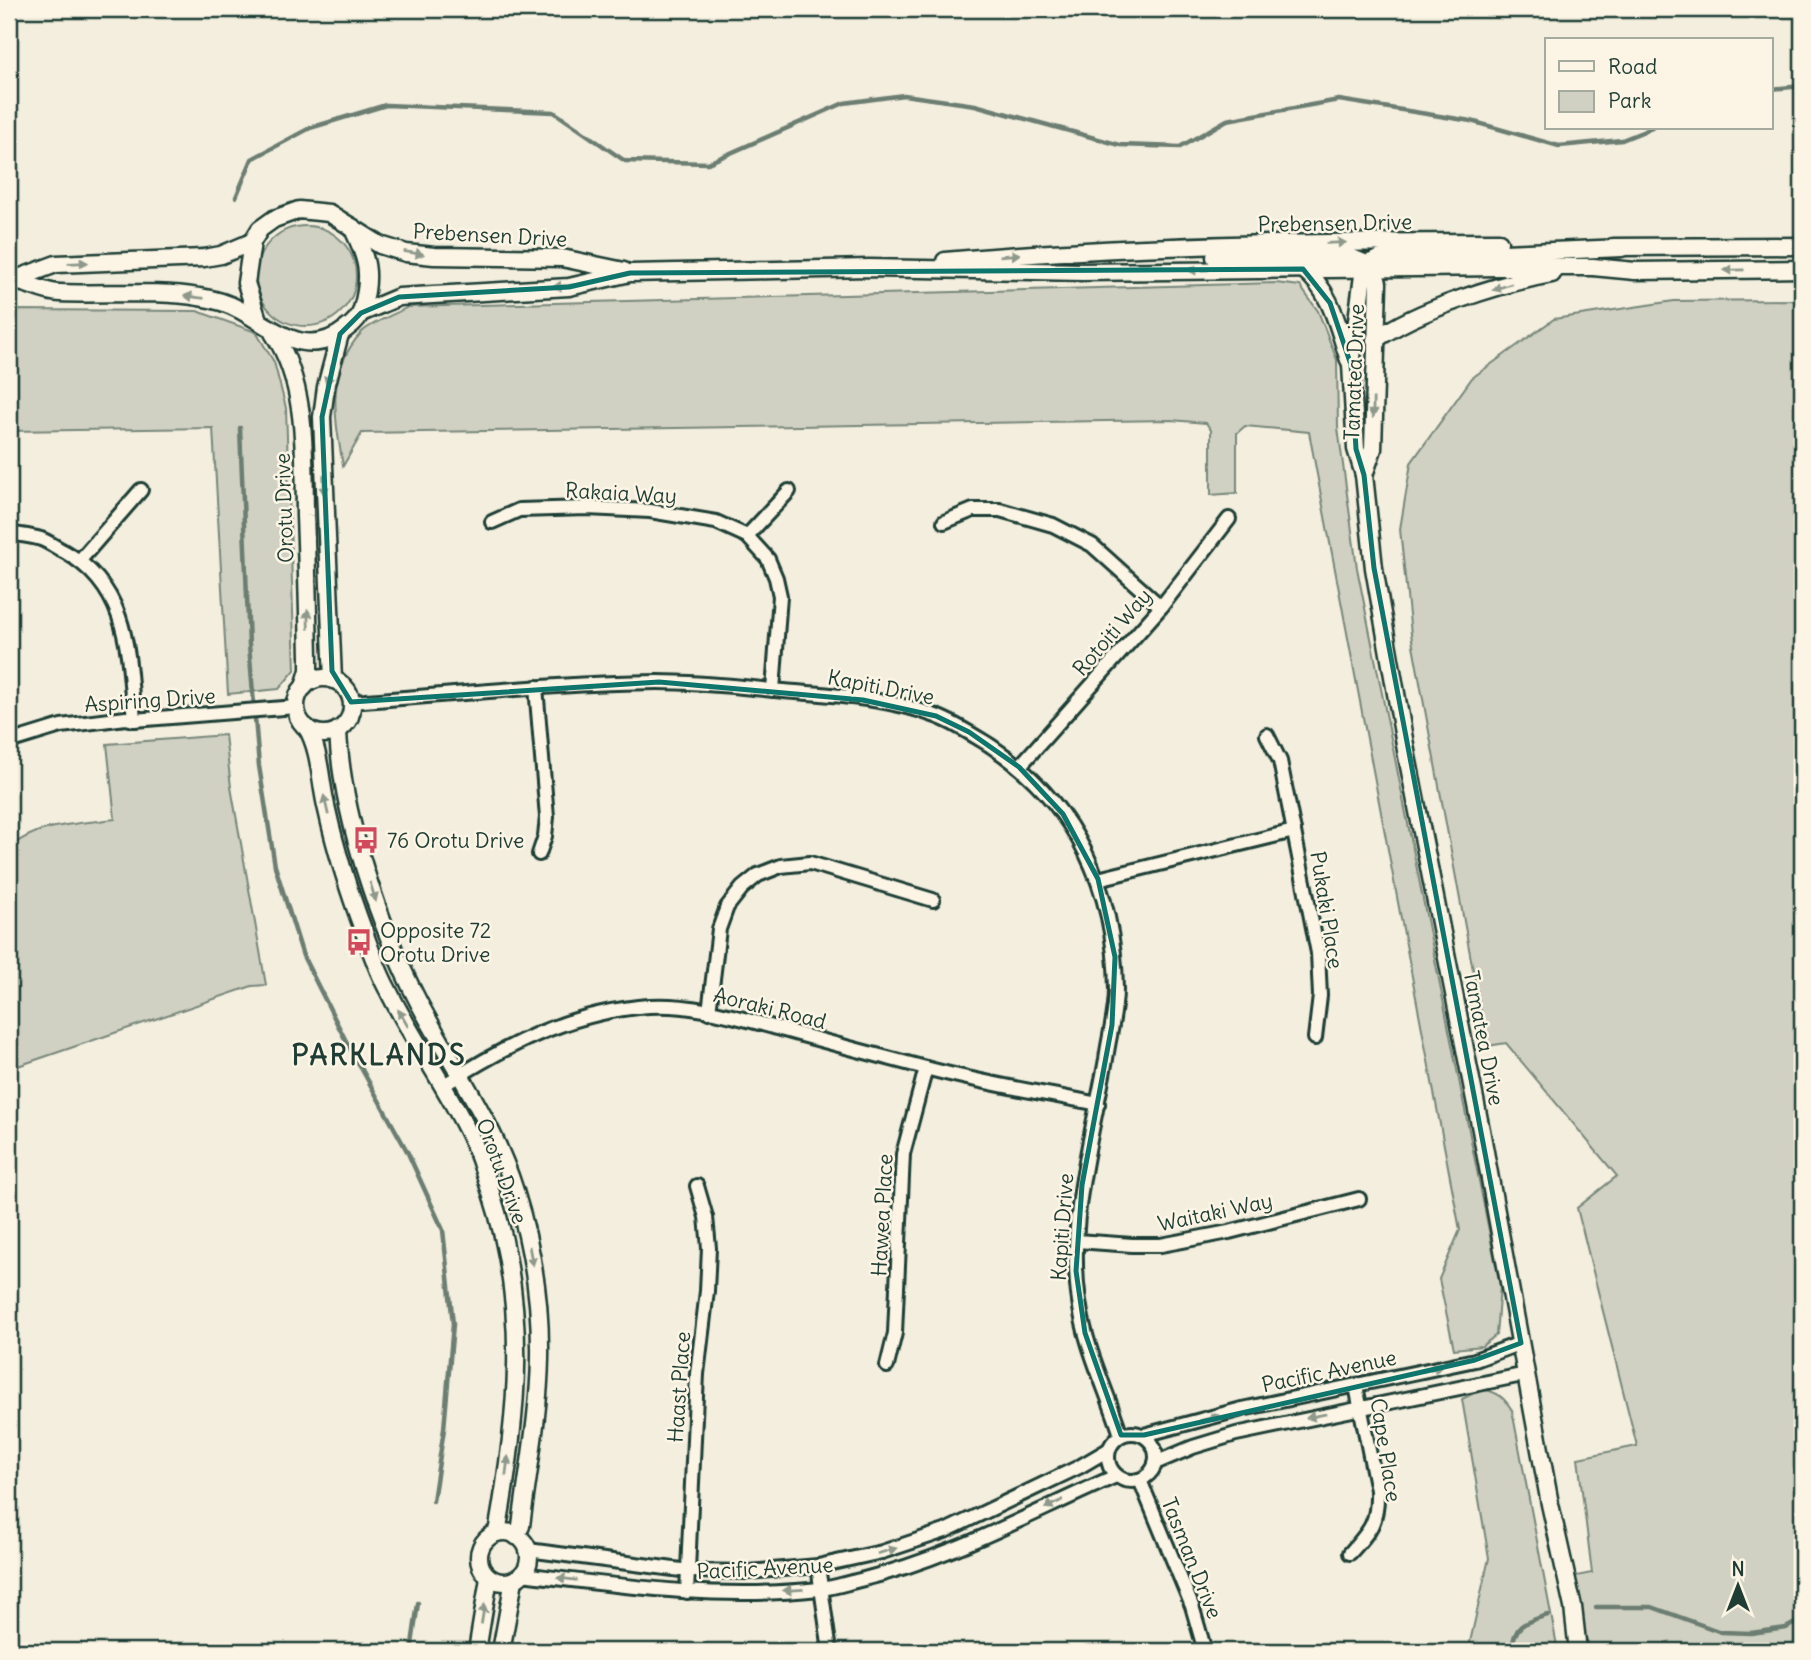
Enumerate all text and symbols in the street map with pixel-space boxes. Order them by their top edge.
legend [1545,38,1772,130]
text: Road [1608,53,1657,80]
text: Park [1608,87,1651,114]
street label: Prebensen Drive [1257,208,1413,238]
street label: Prebensen Drive [412,217,568,253]
one-way arrow [1325,237,1347,249]
one-way arrow [403,248,425,259]
one-way arrow [1000,249,1022,260]
one-way arrow [67,258,89,269]
one-way arrow [1723,264,1745,275]
one-way arrow [1187,265,1209,276]
one-way arrow [552,281,574,292]
one-way arrow [1492,282,1513,293]
one-way arrow [183,292,205,303]
street label: Tamatea Drive [1338,303,1370,441]
one-way arrow [324,365,334,386]
one-way arrow [1367,397,1379,419]
street label: Orotu Drive [269,452,299,564]
one-way arrow [319,475,330,497]
street label: Rakaia Way [565,477,677,509]
street label: Rotoiti Way [1067,583,1157,681]
one-way arrow [303,608,314,630]
street label: Kapiti Drive [825,663,937,711]
street label: Aspiring Drive [83,682,217,718]
one-way arrow [320,794,331,816]
bus stop icon: 76 Orotu Drive [351,825,381,855]
place label: 76 Orotu Drive [387,827,524,854]
street label: Pukaki Place [1304,849,1350,971]
one-way arrow [369,882,379,903]
place label: Opposite 72 Orotu Drive [380,917,491,968]
bus stop icon: Opposite 72 Orotu Drive [344,927,374,957]
street label: Tamatea Drive [1458,968,1510,1108]
street label: Aoraki Road [711,981,829,1035]
one-way arrow [397,1008,409,1028]
district label: PARKLANDS [291,1037,467,1073]
street label: Orotu Drive [470,1115,534,1227]
street label: Hawea Place [865,1153,899,1277]
street label: Kapiti Drive [1045,1172,1079,1282]
street label: Waitaki Way [1155,1187,1275,1237]
one-way arrow [526,1245,537,1267]
street label: Haast Place [662,1330,696,1444]
street label: Pacific Avenue [1259,1344,1399,1398]
one-way arrow [1421,1364,1443,1375]
street label: Cape Place [1364,1396,1408,1504]
one-way arrow [1305,1411,1327,1422]
one-way arrow [1199,1412,1221,1423]
one-way arrow [501,1454,512,1476]
street label: Tasman Drive [1155,1493,1229,1623]
one-way arrow [1044,1499,1064,1510]
one-way arrow [876,1545,897,1555]
street label: Pacific Avenue [696,1551,834,1585]
north arrow [1702,1552,1772,1622]
text: N [1731,1557,1745,1581]
one-way arrow [555,1574,577,1585]
one-way arrow [782,1585,804,1596]
one-way arrow [478,1603,489,1625]

